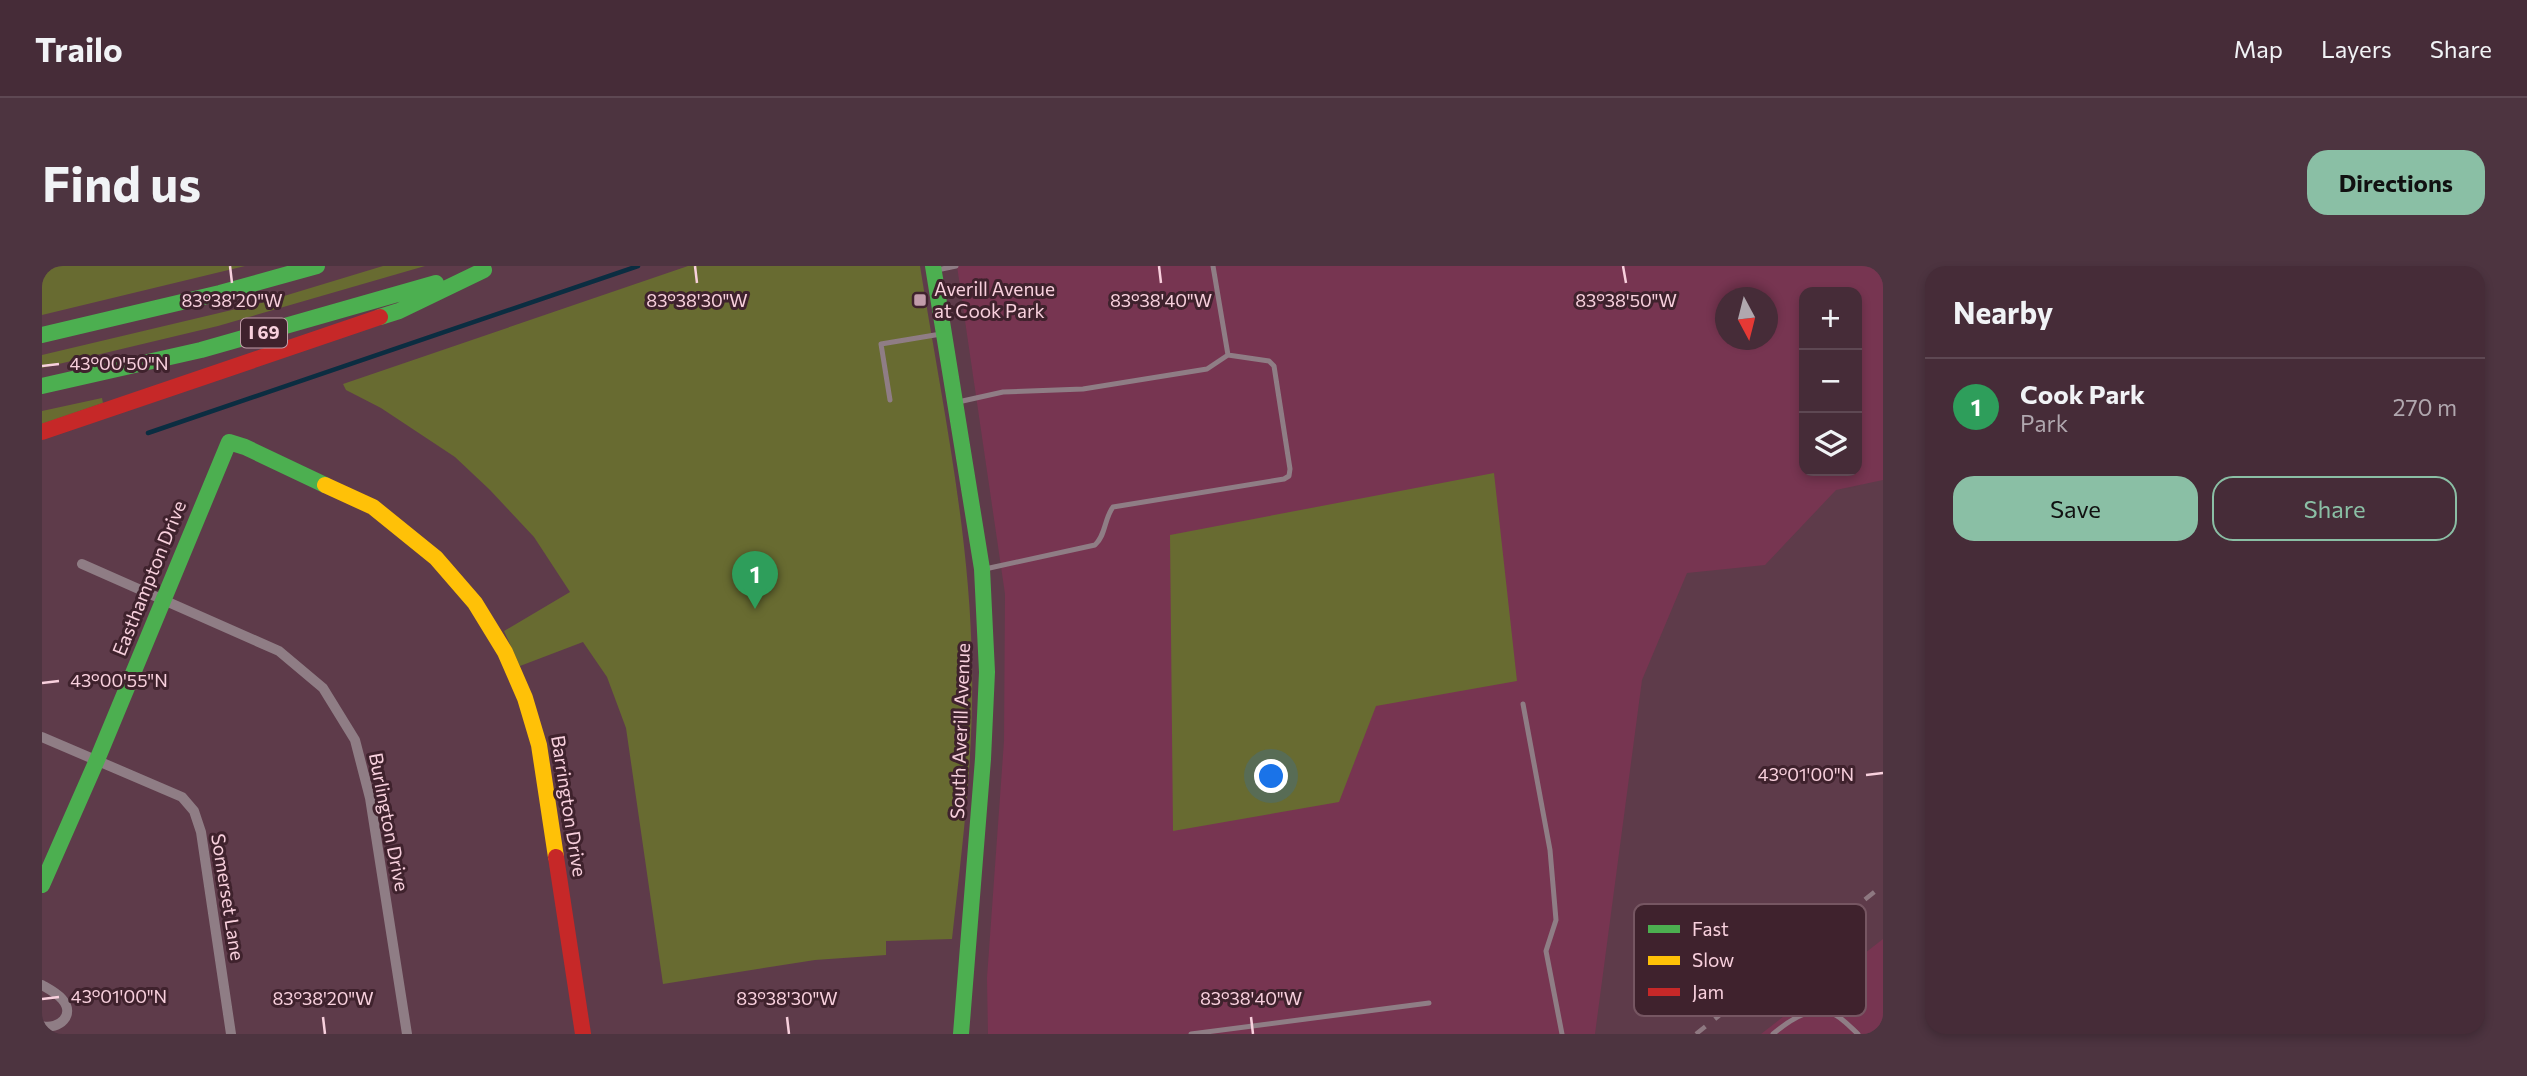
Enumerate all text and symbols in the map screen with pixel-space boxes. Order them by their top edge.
text: Trailo [35,28,123,69]
text: Map [2234,34,2283,63]
text: Layers [2321,34,2392,63]
text: Share [2430,34,2492,63]
button: Directions [2307,150,2485,215]
text: Find us [42,152,201,212]
place label: Averill Avenue at Cook Park [934,277,1055,322]
north arrow [1715,287,1778,350]
map controls [1799,287,1862,476]
button: + [1799,287,1862,350]
text: 83°38'20"W [181,289,283,311]
text: 83°38'30"W [646,289,748,311]
text: 83°38'40"W [1110,289,1212,311]
text: 83°38'50"W [1575,289,1677,311]
marker: Averill Avenue at Cook Park [912,292,928,308]
text: Nearby [1953,293,2053,330]
road number: I 69 [241,318,287,348]
button: − [1799,350,1862,413]
text: 43°00'50"N [70,352,168,374]
text: Cook Park [2020,378,2145,409]
text: 1 [1971,393,1981,421]
text: 270 m [2393,393,2457,421]
text: Park [2020,409,2068,437]
button: layers [1799,413,1862,476]
button: Save [1953,476,2198,541]
button: Share [2212,476,2457,541]
street label: Easthampton Drive [107,497,190,659]
pin: 1 [732,551,778,609]
street label: South Averill Avenue [945,642,974,820]
text: 43°00'55"N [70,669,168,691]
street label: Barrington Drive [547,734,592,878]
street label: Burlington Drive [365,751,414,893]
your location [1254,759,1288,793]
text: 43°01'00"N [1758,763,1854,785]
street label: Somerset Lane [207,832,250,962]
legend [1634,904,1866,1016]
text: Fast [1692,917,1729,940]
text: Slow [1692,948,1734,971]
text: Jam [1692,980,1724,1003]
text: 43°01'00"N [71,985,167,1007]
text: 83°38'20"W [272,987,374,1009]
text: 83°38'30"W [736,987,838,1009]
text: 83°38'40"W [1200,987,1302,1009]

